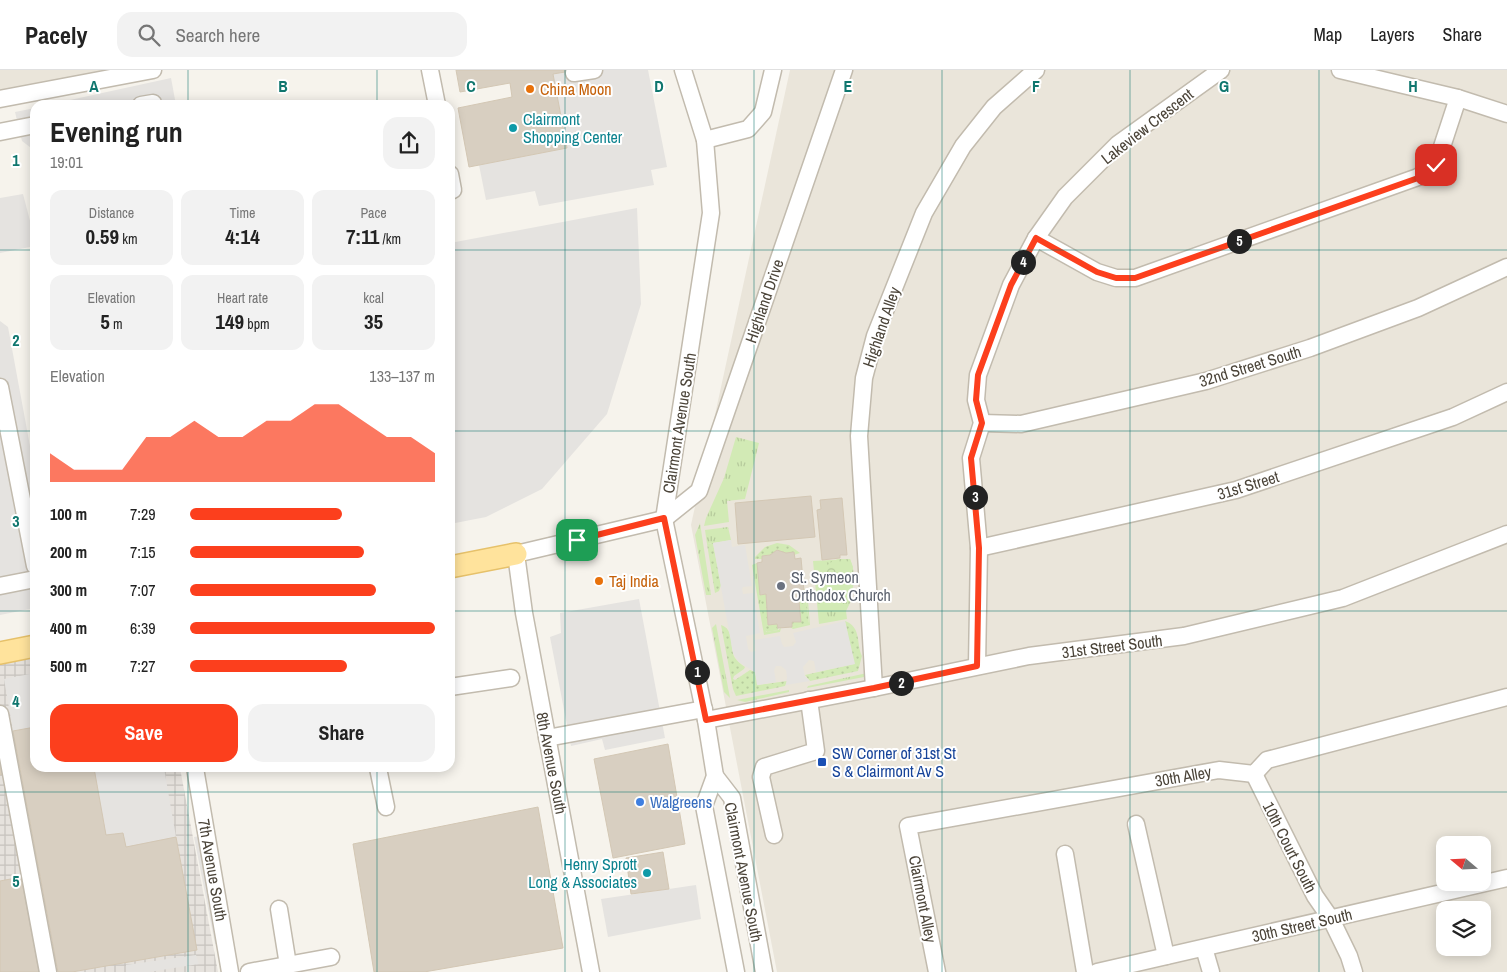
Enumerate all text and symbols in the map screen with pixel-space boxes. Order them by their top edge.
search box [117,12,467,57]
text: Pacely [25,19,87,51]
icon: search [135,21,163,49]
text: Search here [175,22,260,48]
text: Map [1314,22,1342,47]
text: Layers [1370,22,1415,47]
text: Share [1443,22,1482,47]
text: A [89,75,99,97]
text: B [278,75,288,97]
text: C [466,75,476,97]
text: D [654,75,664,97]
text: E [844,75,853,97]
text: F [1032,75,1040,97]
text: G [1219,75,1229,97]
text: H [1408,75,1418,97]
place label: China Moon [540,78,611,100]
marker: China Moon [524,83,536,95]
street label: Lakeview Crescent [1096,83,1198,169]
place label: Clairmont Shopping Center [523,108,623,148]
text: Evening run [50,113,183,151]
button: share [383,117,435,169]
marker: Clairmont Shopping Center [507,122,519,134]
pin [1415,144,1457,186]
text: 1 [12,149,20,171]
text: 19:01 [50,151,83,173]
icon: check [1422,151,1450,179]
text: Distance [89,204,134,222]
text: Time [230,204,255,222]
text: Pace [360,204,387,222]
text: 0.59 [85,222,119,251]
text: 4:14 [225,222,260,251]
text: 7:11 [346,222,379,251]
pin: 5 [1226,228,1252,254]
text: km [119,230,138,248]
text: /km [379,230,401,248]
text: 5 [1236,232,1243,250]
pin: 4 [1010,250,1036,274]
text: 4 [1020,253,1027,271]
street label: Highland Drive [739,256,789,346]
street label: Highland Alley [857,283,905,370]
text: Elevation [88,289,135,307]
text: Heart rate [217,289,268,307]
text: kcal [363,289,384,307]
text: 5 [100,307,110,336]
text: 149 [215,307,244,336]
text: 35 [364,307,383,336]
text: m [110,315,123,333]
text: bpm [244,315,270,333]
text: 2 [12,329,20,351]
street label: 32nd Street South [1196,340,1304,392]
street label: Clairmont Avenue South [657,351,701,495]
text: Elevation [50,365,105,387]
text: 133–137 m [369,365,435,387]
street label: 31st Street [1214,465,1282,505]
pin: 3 [962,484,988,510]
text: 3 [972,488,979,506]
text: 100 m [50,503,87,525]
text: 7:29 [130,503,156,525]
text: 3 [12,510,20,532]
pin [556,519,598,561]
icon: arrive [563,526,591,554]
text: 200 m [50,541,87,563]
text: 7:15 [130,541,156,563]
place label: St. Symeon Orthodox Church [791,566,891,606]
place label: Taj India [609,570,660,592]
marker: Taj India [593,575,605,587]
text: 300 m [50,579,87,601]
text: 7:07 [130,579,156,601]
marker: St. Symeon Orthodox Church [775,580,787,592]
text: 400 m [50,617,87,639]
text: 6:39 [130,617,156,639]
street label: 31st Street South [1060,629,1164,663]
text: 500 m [50,655,87,677]
text: 7:27 [130,655,156,677]
pin: 1 [684,660,710,684]
text: 1 [694,663,701,681]
pin: 2 [888,670,914,696]
text: 2 [898,674,905,692]
text: 4 [12,690,20,712]
button: Save [50,704,238,762]
button: Share [248,704,435,762]
street label: 8th Avenue South [531,710,573,816]
place label: SW Corner of 31st St S & Clairmont Av S [832,742,956,782]
marker: SW Corner of 31st St S & Clairmont Av S [816,756,828,768]
street label: 30th Alley [1153,760,1213,792]
place label: Walgreens [650,791,712,813]
marker: Walgreens [634,796,646,808]
street label: 10th Court South [1258,798,1322,896]
street label: Clairmont Avenue South [720,800,768,944]
street label: 7th Avenue South [193,817,233,923]
north arrow [1436,836,1491,891]
map controls [1436,836,1491,956]
place label: Henry Sprott Long & Associates [528,853,637,893]
street label: Clairmont Alley [904,854,942,945]
marker: Henry Sprott Long & Associates [641,867,653,879]
text: 5 [12,870,20,892]
button: layers [1436,901,1491,956]
street label: 30th Street South [1250,903,1354,947]

